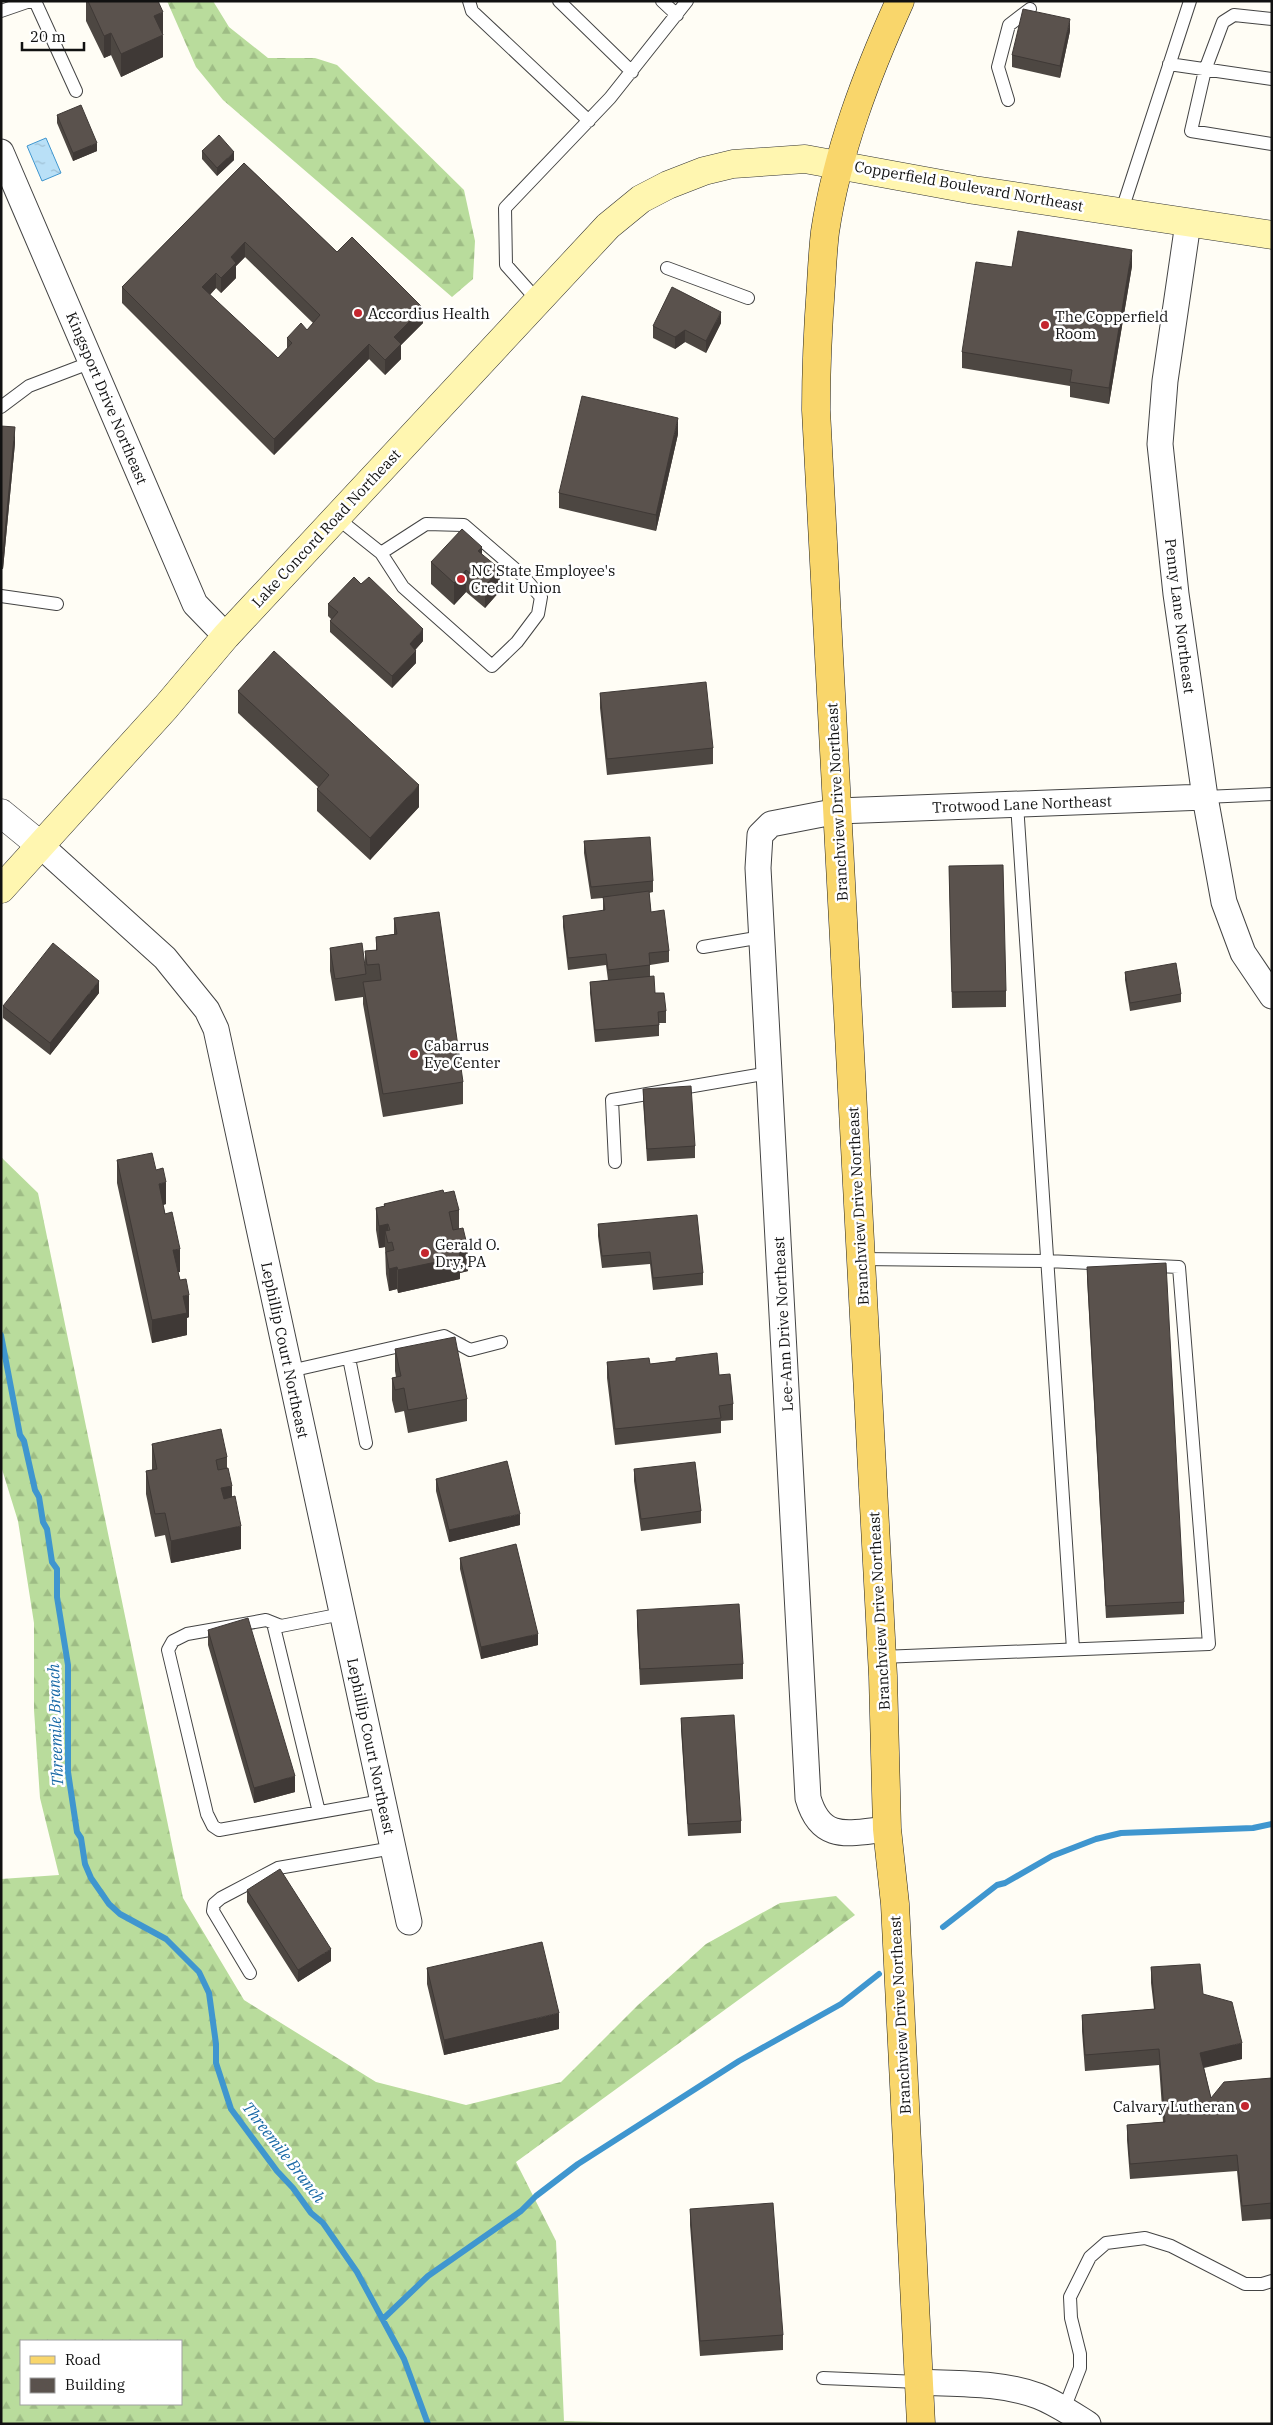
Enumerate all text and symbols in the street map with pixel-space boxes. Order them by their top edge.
scale bar [22,20,85,52]
text: 20 m [30,27,66,46]
street label: Copperfield Boulevard Northeast [853,156,1085,216]
place label: Accordius Health [368,304,490,323]
marker: Accordius Health [352,307,364,319]
place label: The Copperfield Room [1055,307,1168,343]
street label: Kingsport Drive Northeast [62,309,152,487]
marker: The Copperfield Room [1039,319,1051,331]
street label: Lake Concord Road Northeast [248,445,404,611]
street label: Penny Lane Northeast [1161,537,1199,695]
place label: NC State Employee's Credit Union [471,561,615,597]
marker: NC State Employee's Credit Union [455,573,467,585]
street label: Branchview Drive Northeast [822,702,852,902]
street label: Trotwood Lane Northeast [932,791,1112,817]
place label: Cabarrus Eye Center [424,1036,501,1072]
marker: Cabarrus Eye Center [408,1048,420,1060]
street label: Branchview Drive Northeast [843,1106,873,1306]
place label: Gerald O. Dry, PA [435,1235,500,1271]
street label: Lee-Ann Drive Northeast [769,1236,797,1412]
marker: Gerald O. Dry, PA [419,1247,431,1259]
street label: Lephillip Court Northeast [257,1260,313,1440]
street label: Branchview Drive Northeast [864,1511,894,1711]
street label: Lephillip Court Northeast [343,1656,399,1836]
water label: Threemile Branch [43,1663,67,1787]
street label: Branchview Drive Northeast [885,1915,915,2115]
water label: Threemile Branch [238,2097,330,2207]
place label: Calvary Lutheran [1113,2097,1235,2116]
marker: Calvary Lutheran [1239,2100,1251,2112]
legend [20,2340,182,2405]
text: Road [65,2350,101,2369]
text: Building [65,2375,125,2394]

